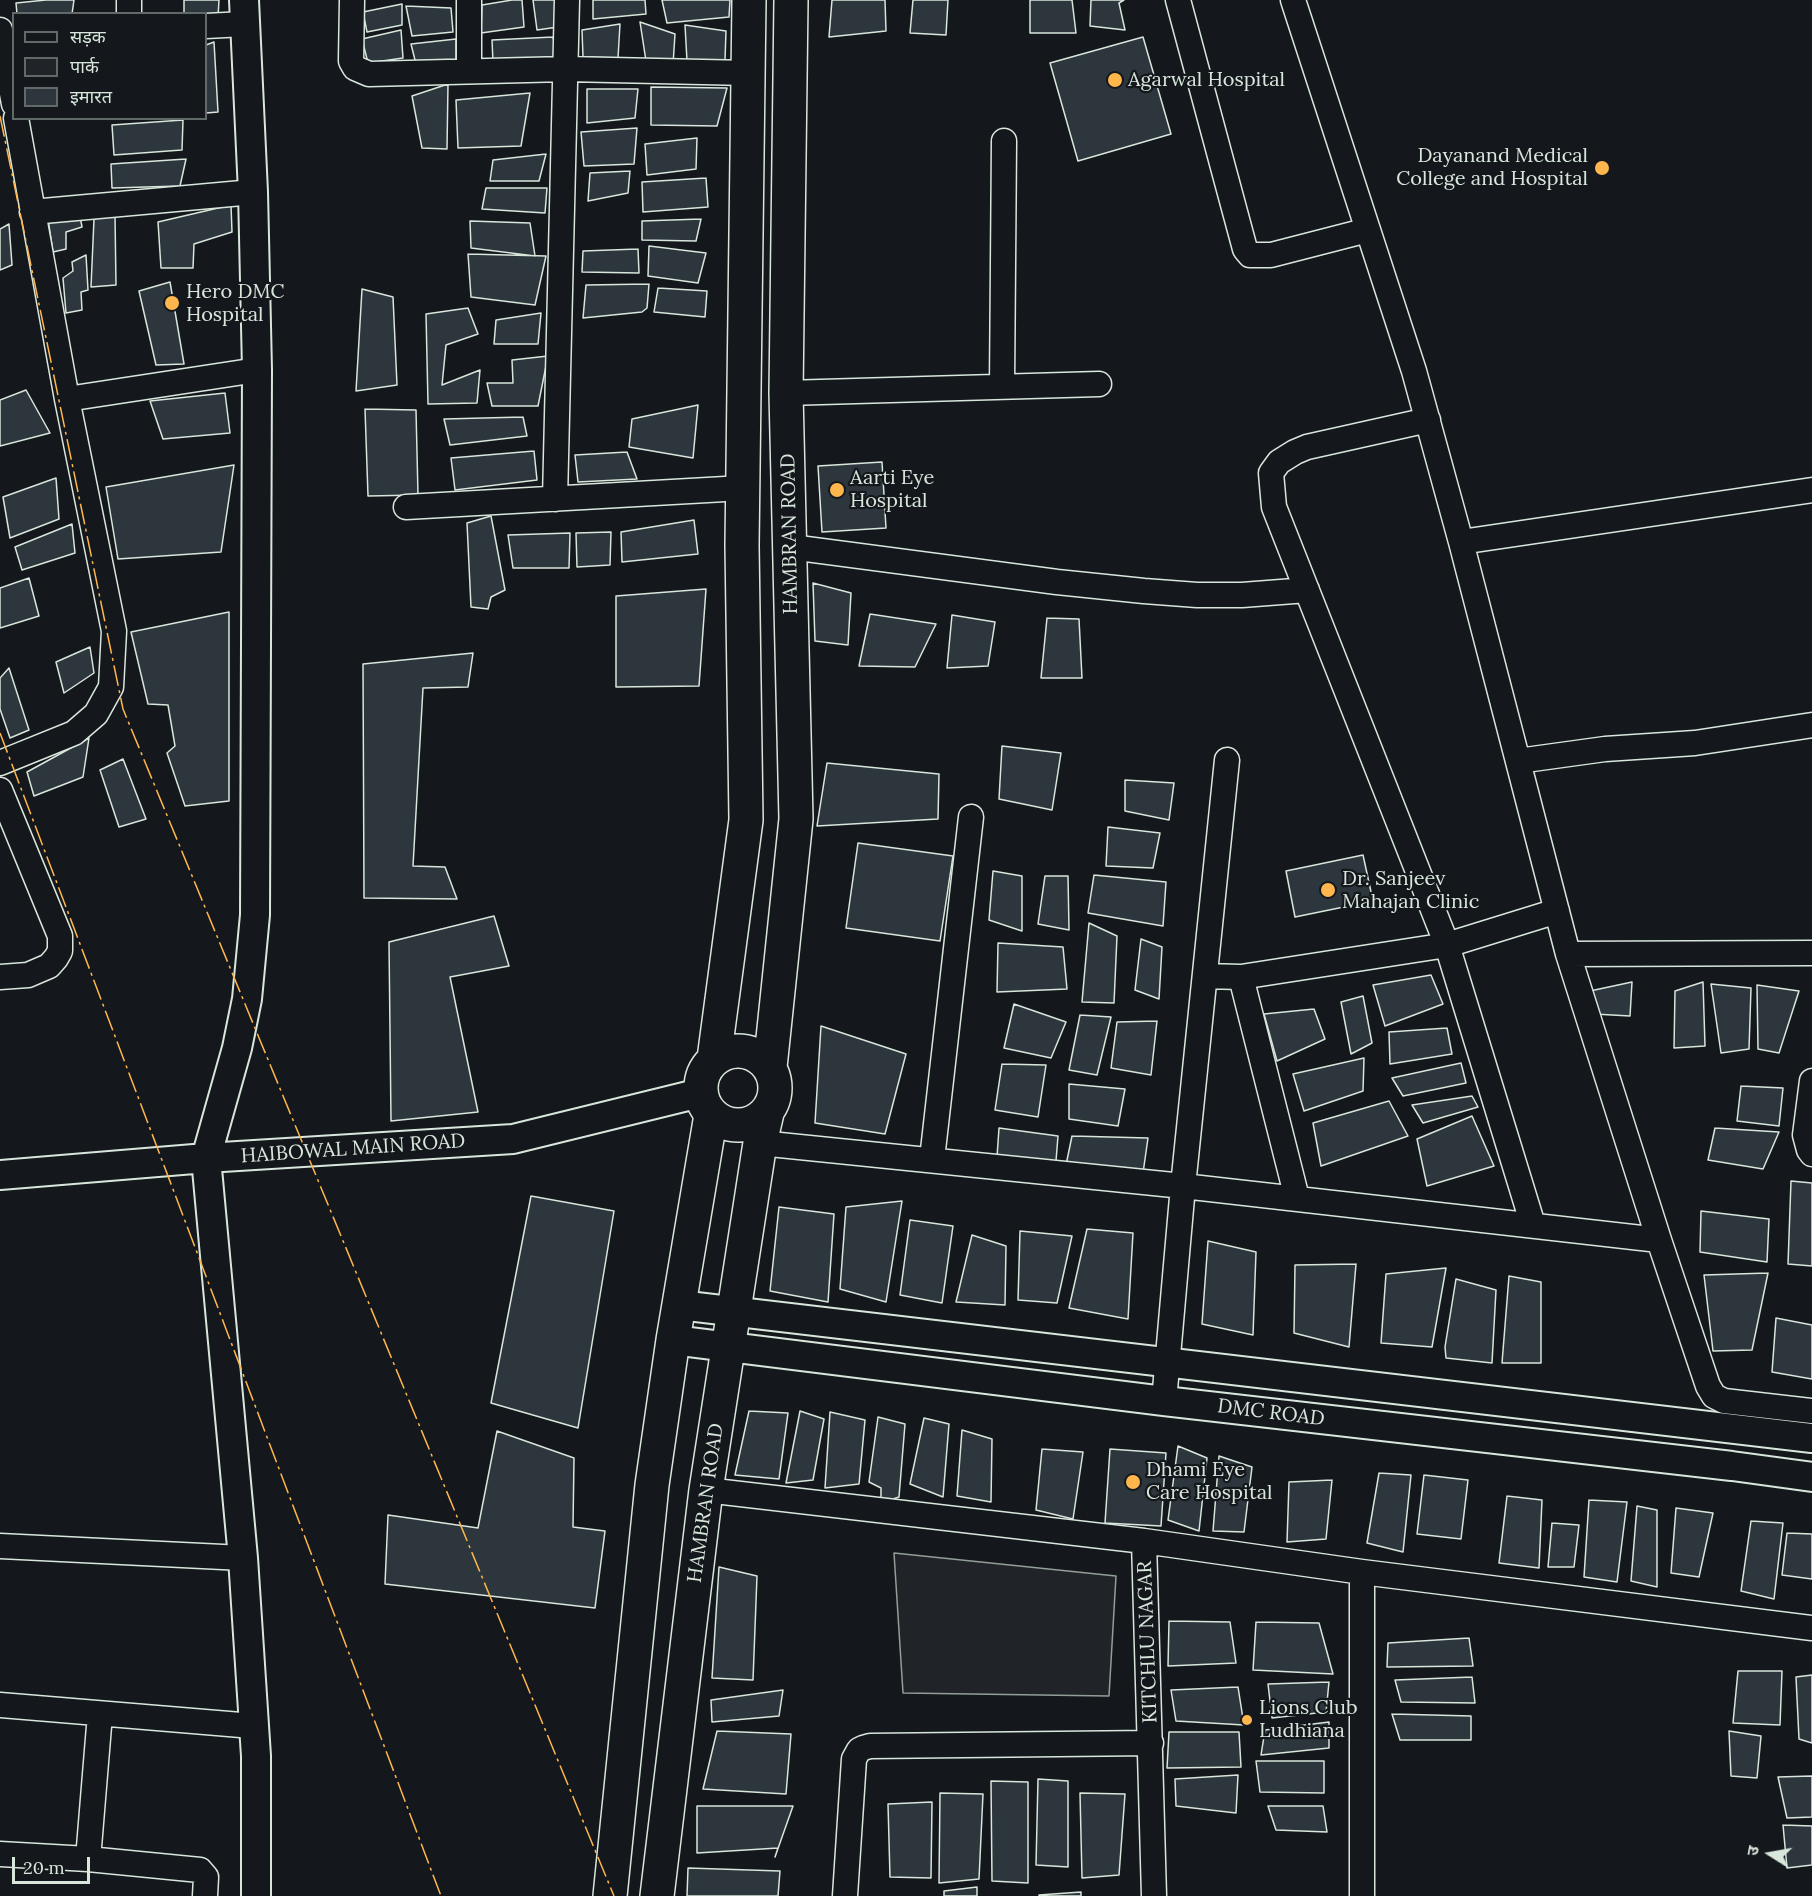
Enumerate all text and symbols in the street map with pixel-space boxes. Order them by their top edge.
legend [12,12,207,120]
text: सड़क [70,25,106,48]
text: पार्क [70,55,99,78]
place label: Agarwal Hospital [1128,68,1285,92]
marker: Agarwal Hospital [1106,71,1124,89]
text: इमारत [70,85,112,108]
place label: Dayanand Medical College and Hospital [1396,144,1588,191]
marker: Dayanand Medical College and Hospital [1593,159,1611,177]
place label: Hero DMC Hospital [186,280,284,327]
marker: Hero DMC Hospital [163,294,181,312]
street label: HAMBRAN ROAD [777,453,803,615]
place label: Aarti Eye Hospital [850,466,934,513]
marker: Aarti Eye Hospital [828,481,846,499]
place label: Dr. Sanjeev Mahajan Clinic [1342,867,1479,914]
marker: Dr. Sanjeev Mahajan Clinic [1319,881,1337,899]
street label: HAIBOWAL MAIN ROAD [240,1129,466,1169]
street label: DMC ROAD [1216,1395,1326,1431]
street label: HAMBRAN ROAD [683,1422,729,1584]
place label: Dhami Eye Care Hospital [1146,1458,1272,1505]
marker: Dhami Eye Care Hospital [1124,1473,1142,1491]
street label: KITCHLU NAGAR [1133,1560,1163,1724]
place label: Lions Club Ludhiana [1259,1696,1358,1743]
marker: Lions Club Ludhiana [1240,1713,1254,1727]
north arrow [1740,1824,1800,1884]
text: उ [1742,1844,1763,1857]
scale bar [15,1845,93,1883]
text: 20 m [23,1856,65,1879]

